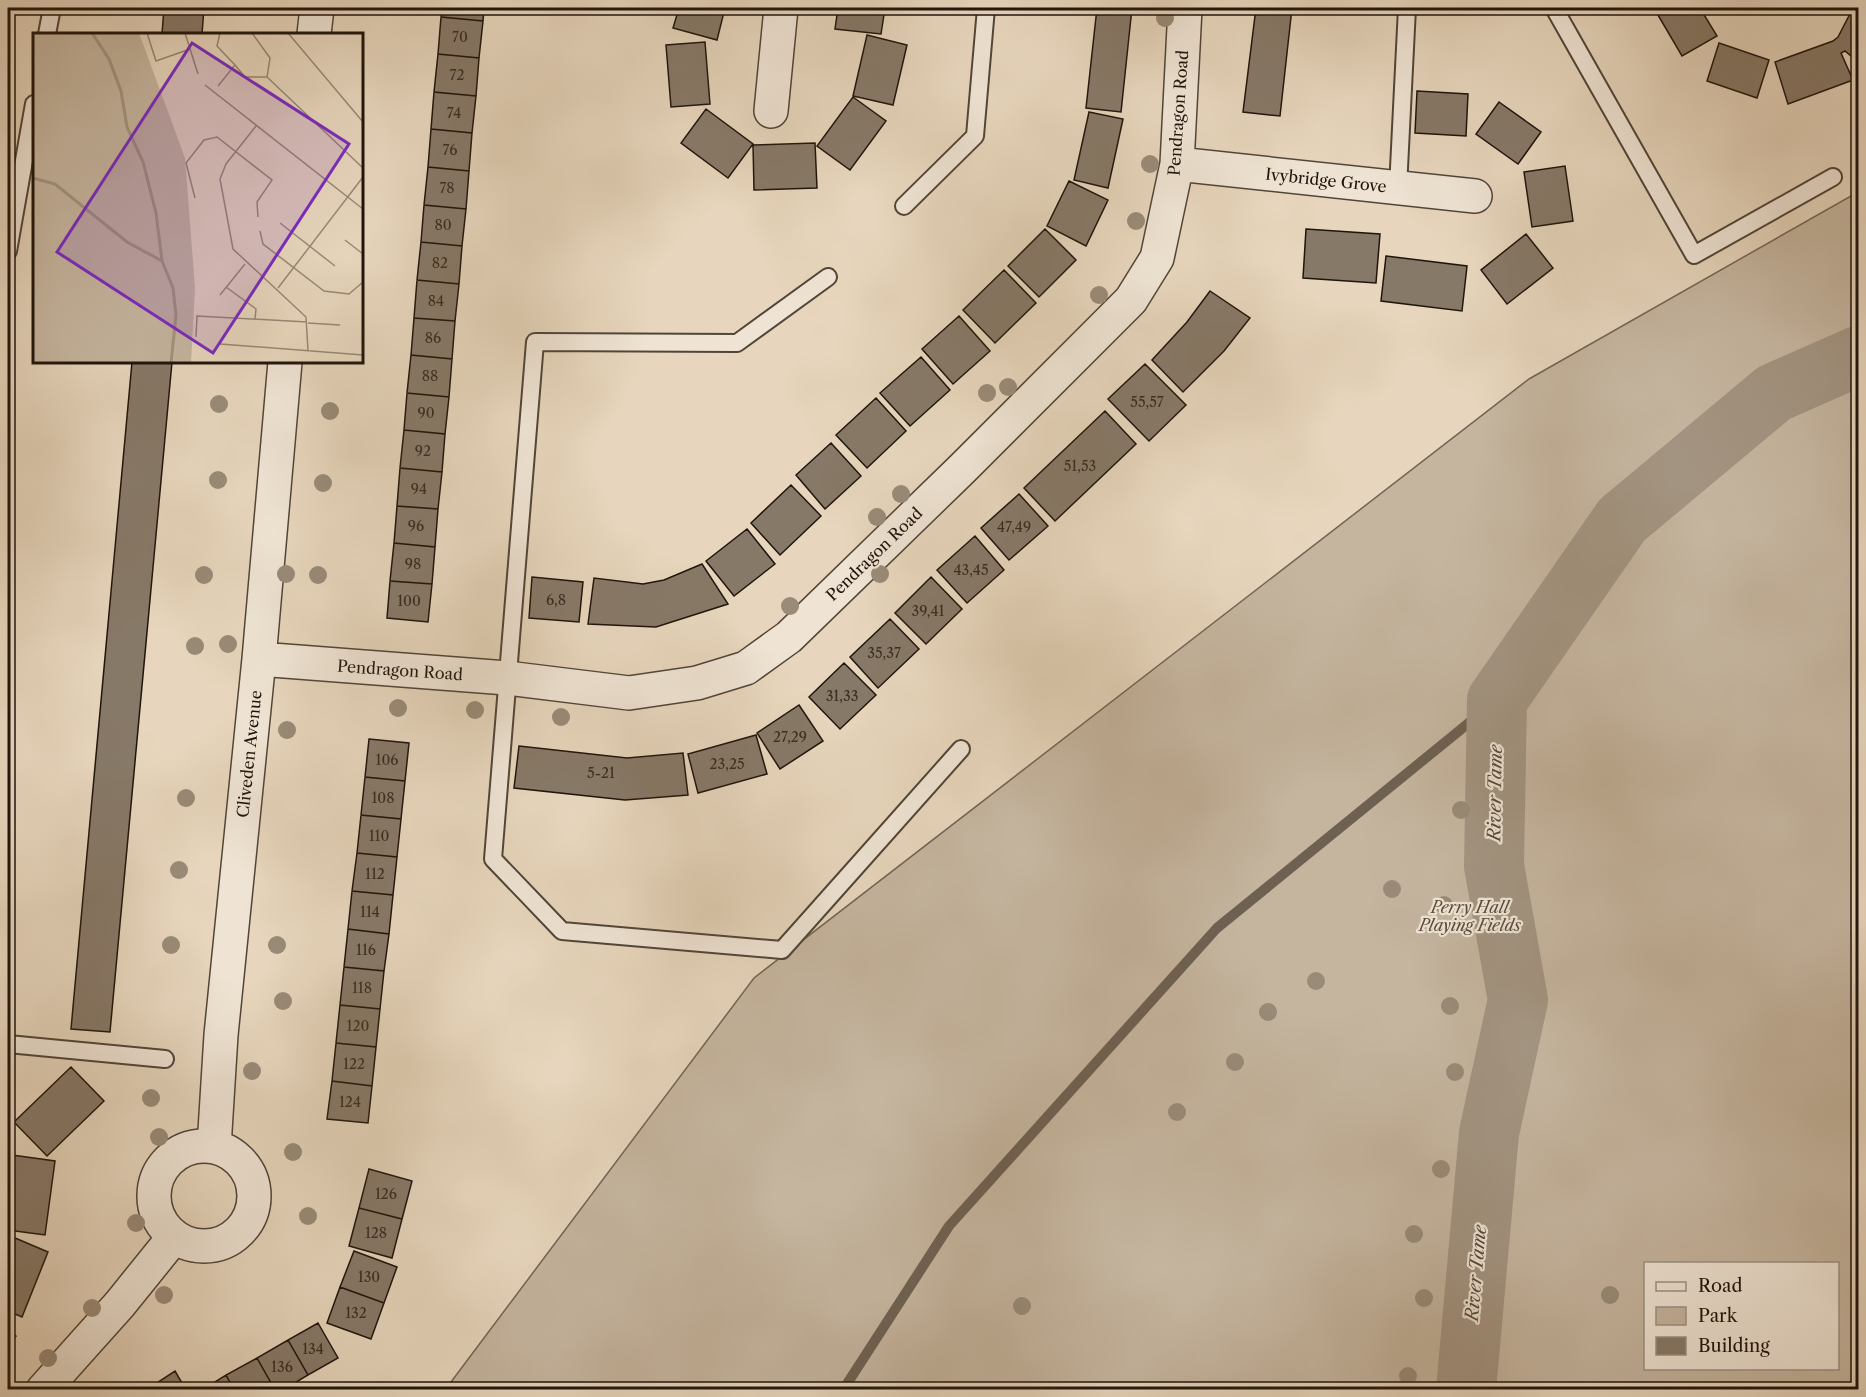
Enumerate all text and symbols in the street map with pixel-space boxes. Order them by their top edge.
house number: 70 [452,28,468,46]
inset map [33,33,363,363]
street label: Pendragon Road [1164,49,1192,177]
house number: 72 [450,66,464,84]
house number: 74 [447,104,461,122]
house number: 76 [443,141,457,159]
street label: Ivybridge Grove [1264,164,1388,196]
house number: 78 [439,179,455,197]
house number: 80 [434,216,452,234]
house number: 82 [432,254,448,272]
house number: 84 [428,292,444,310]
house number: 86 [425,329,441,347]
house number: 88 [422,367,438,385]
house number: 55,57 [1130,393,1164,411]
house number: 90 [417,404,435,422]
house number: 92 [415,442,431,460]
house number: 51,53 [1064,457,1096,475]
house number: 94 [411,480,427,498]
street label: Pendragon Road [822,503,926,605]
house number: 96 [408,517,424,535]
house number: 47,49 [997,518,1031,536]
house number: 98 [405,555,421,573]
house number: 43,45 [953,561,989,579]
house number: 6,8 [546,591,566,609]
house number: 100 [397,592,421,610]
house number: 39,41 [912,602,945,620]
house number: 35,37 [867,644,901,662]
street label: Pendragon Road [336,656,464,684]
house number: 31,33 [826,687,858,705]
street label: Cliveden Avenue [232,689,266,819]
house number: 27,29 [773,728,807,746]
water label: River Tame [1483,743,1507,843]
house number: 106 [376,751,398,769]
house number: 23,25 [709,755,745,773]
house number: 5-21 [587,764,615,782]
house number: 108 [371,789,395,807]
house number: 110 [369,827,389,845]
house number: 112 [365,865,385,883]
park label: Perry Hall Playing Fields [1417,897,1521,935]
house number: 114 [360,903,380,921]
house number: 116 [356,941,376,959]
house number: 118 [352,979,372,997]
house number: 120 [347,1017,370,1035]
house number: 122 [343,1055,365,1073]
house number: 124 [339,1093,361,1111]
house number: 126 [375,1185,397,1203]
water label: River Tame [1461,1223,1491,1324]
house number: 128 [365,1224,387,1242]
legend [1644,1262,1839,1370]
house number: 130 [358,1268,380,1286]
text: Road [1698,1275,1743,1297]
house number: 132 [345,1304,367,1322]
text: Park [1698,1305,1739,1327]
text: Building [1698,1335,1770,1357]
house number: 134 [302,1340,324,1358]
house number: 136 [271,1358,293,1376]

